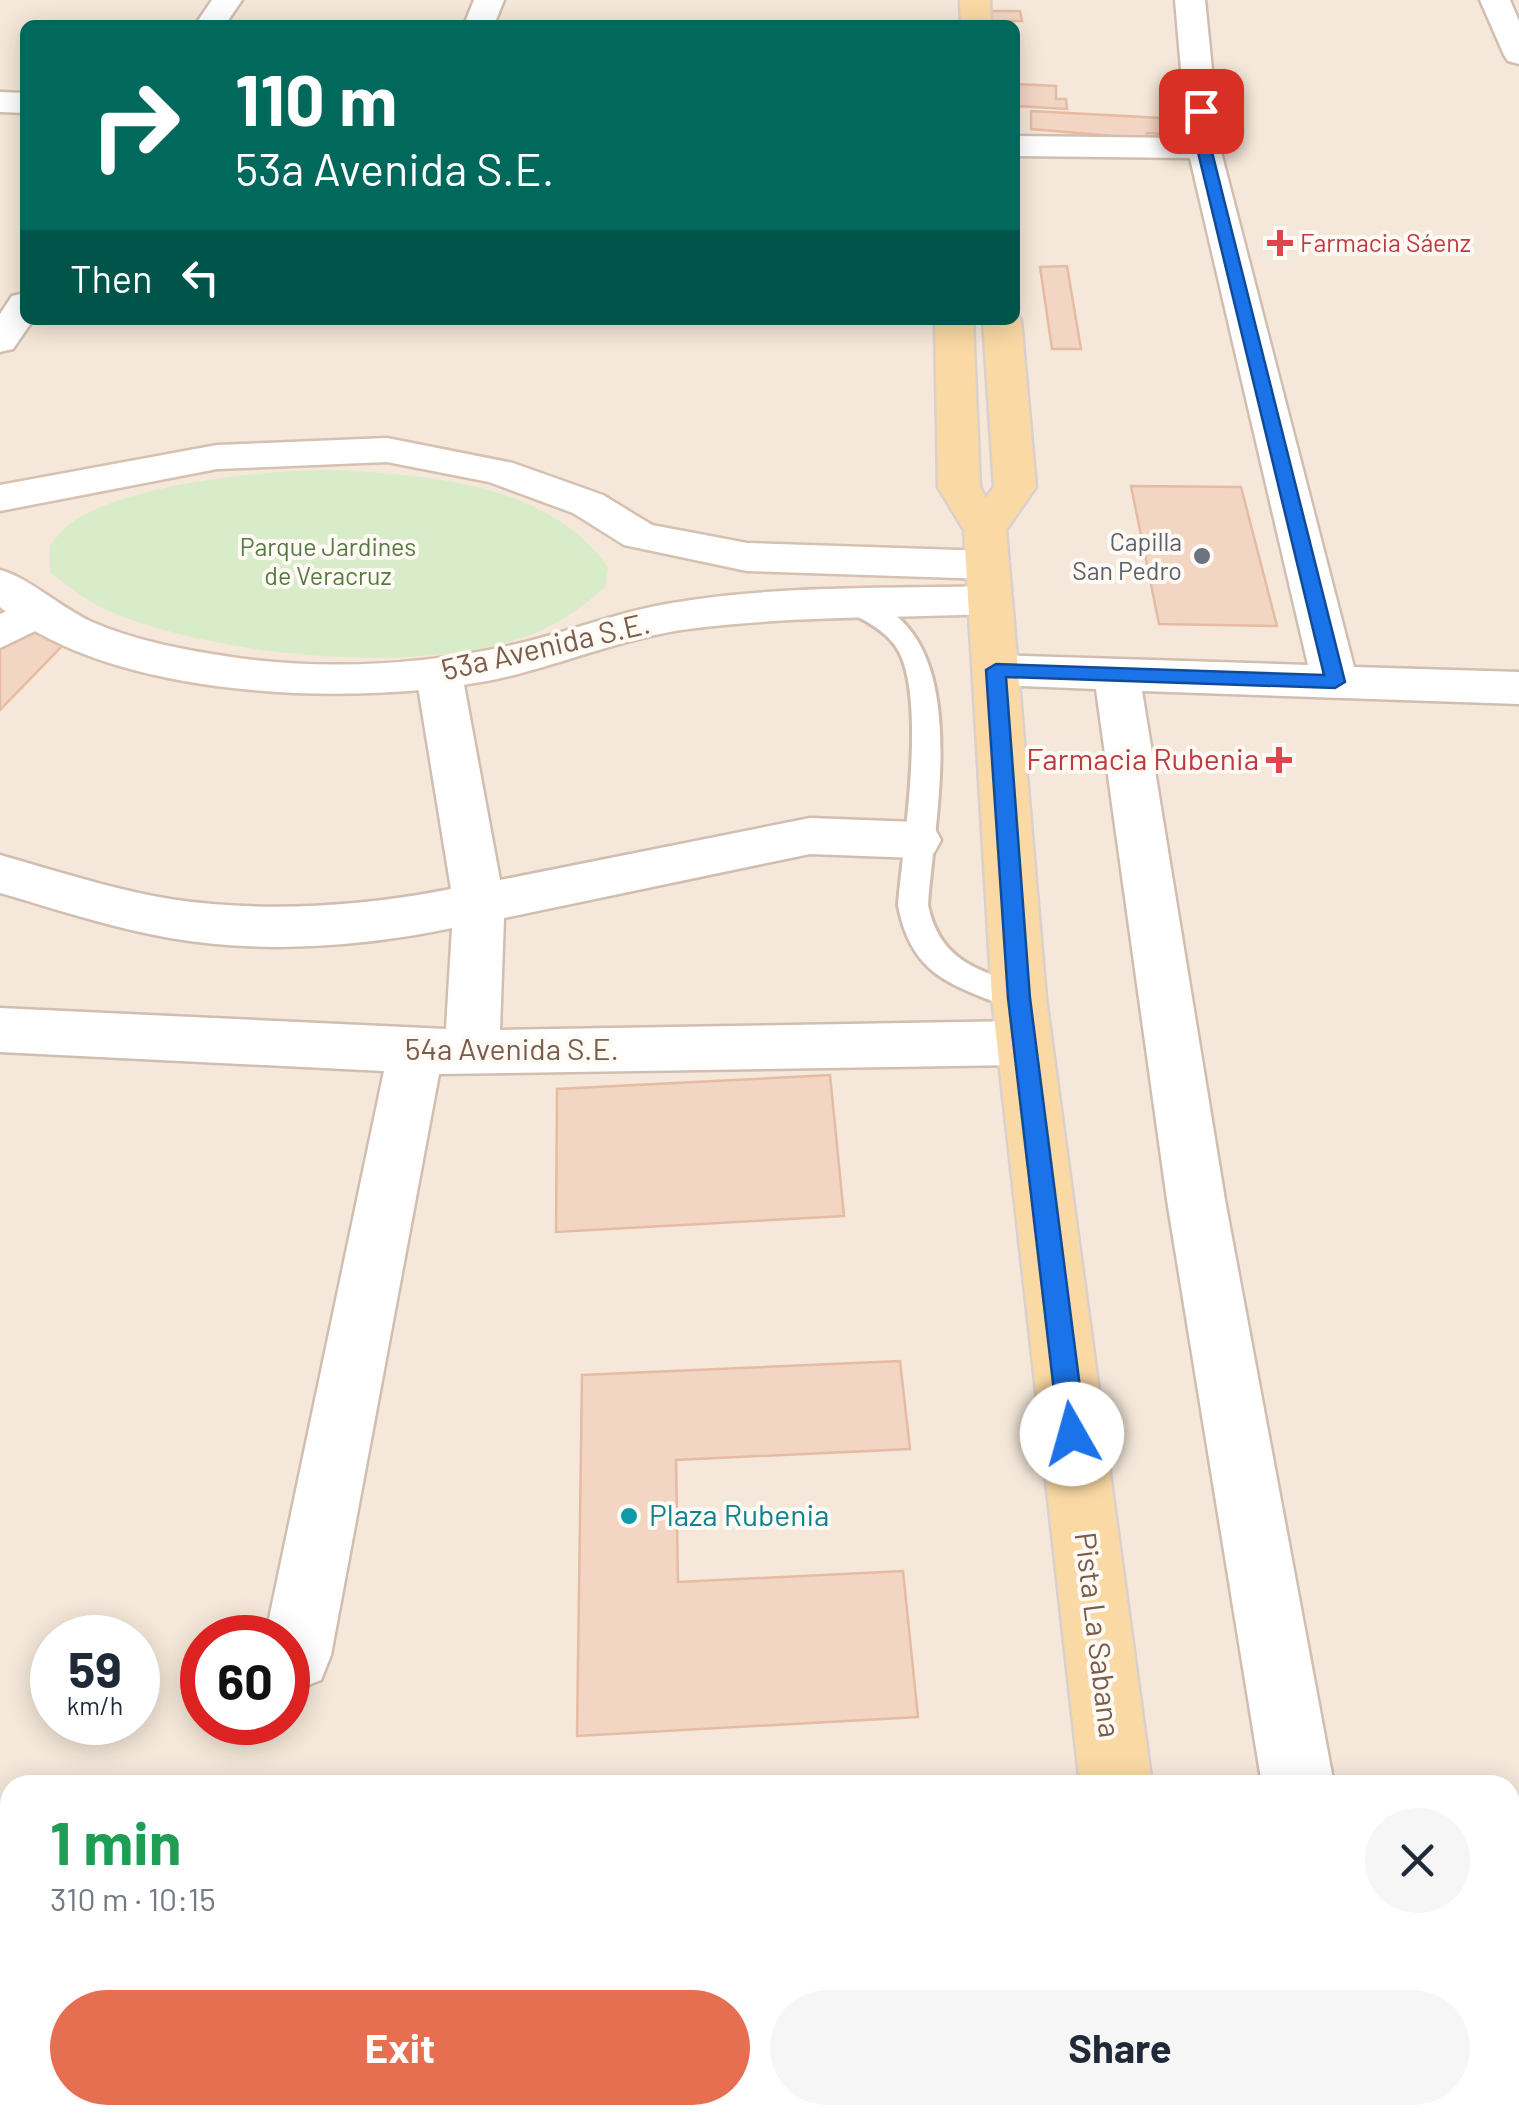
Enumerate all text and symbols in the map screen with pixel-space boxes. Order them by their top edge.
text: 110 m [235,56,397,140]
icon: right [70,60,200,190]
pin [1159,69,1244,154]
icon: arrive [1174,84,1229,139]
text: 53a Avenida S.E. [235,141,554,195]
place label: Farmacia Sáenz [1300,227,1471,257]
marker: Farmacia Sáenz [1269,232,1291,254]
icon: left [173,250,228,305]
text: Then [70,255,153,301]
place label: Capilla San Pedro [1072,526,1182,585]
park label: Parque Jardines de Veracruz [240,531,416,590]
marker: Capilla San Pedro [1191,545,1213,567]
street label: 53a Avenida S.E. [438,604,653,687]
place label: Farmacia Rubenia [1026,740,1259,776]
marker: Farmacia Rubenia [1268,749,1290,771]
street label: 54a Avenida S.E. [405,1030,619,1066]
position arrow [1020,1382,1124,1486]
place label: Plaza Rubenia [649,1496,829,1532]
marker: Plaza Rubenia [618,1505,640,1527]
street label: Pista La Sabana [1069,1530,1129,1739]
speed limit sign: 60 [180,1615,310,1745]
text: 59 [68,1638,122,1698]
text: km/h [67,1690,123,1720]
text: 1 min [50,1805,181,1877]
button: close [1365,1808,1470,1913]
text: 310 m · 10:15 [50,1879,216,1917]
button: Exit [50,1990,750,2105]
button: Share [770,1990,1470,2105]

